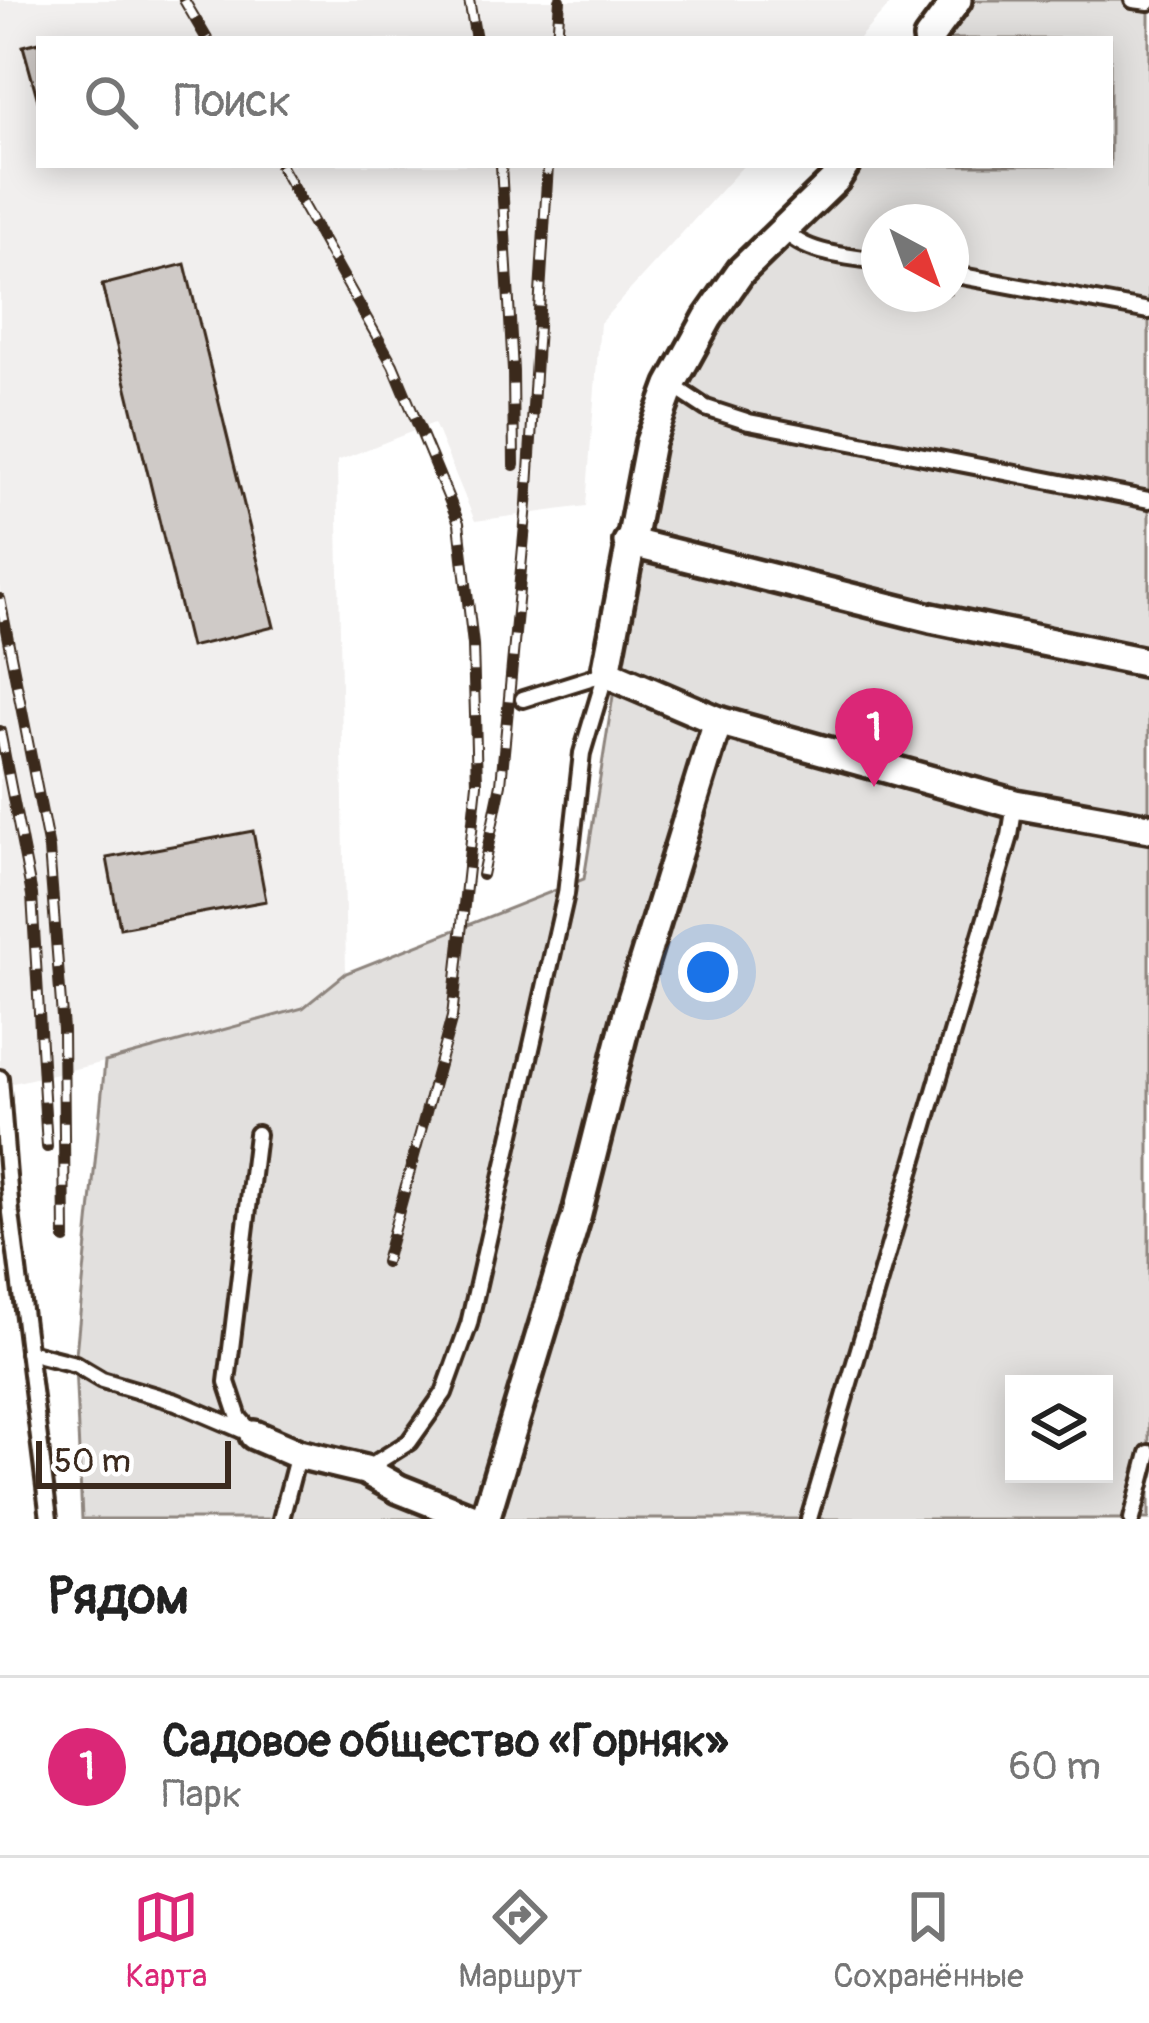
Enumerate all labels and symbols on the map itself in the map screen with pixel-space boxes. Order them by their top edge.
north arrow [861,204,969,312]
pin: 1 [835,688,913,787]
your location [678,942,738,1002]
scale bar [36,1435,231,1488]

